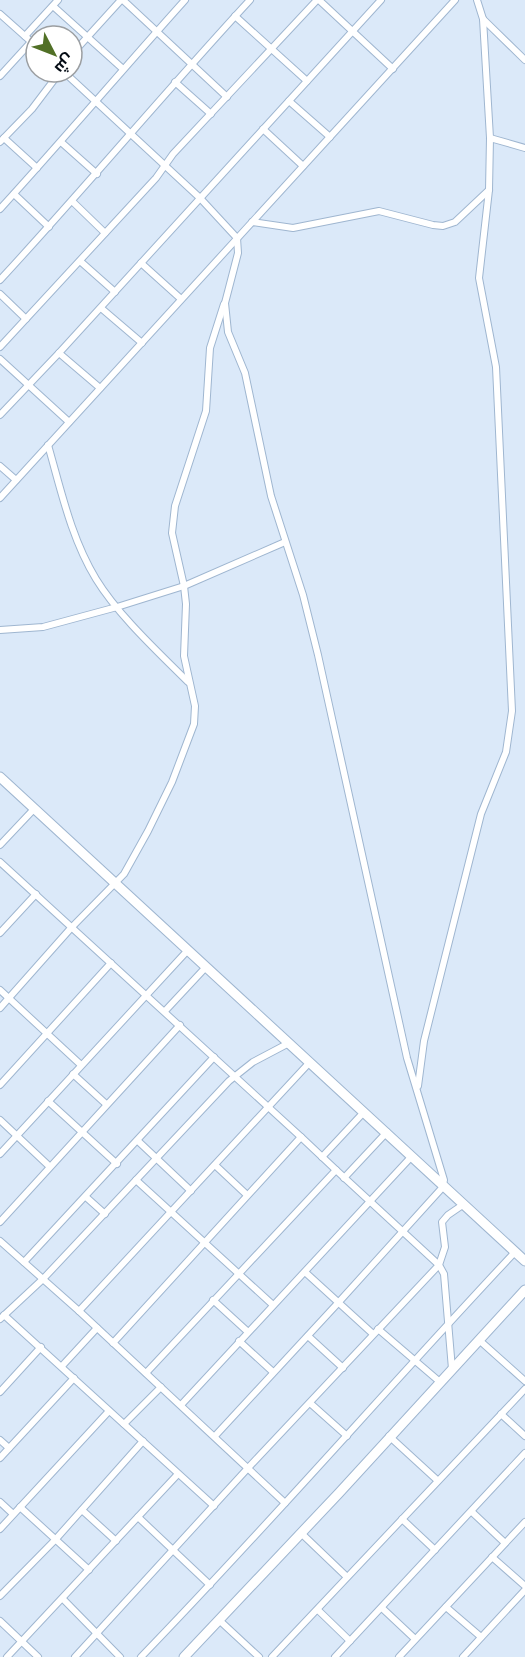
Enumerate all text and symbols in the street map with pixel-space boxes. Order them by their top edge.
north arrow [24,24,84,84]
text: ش [49,48,79,78]

